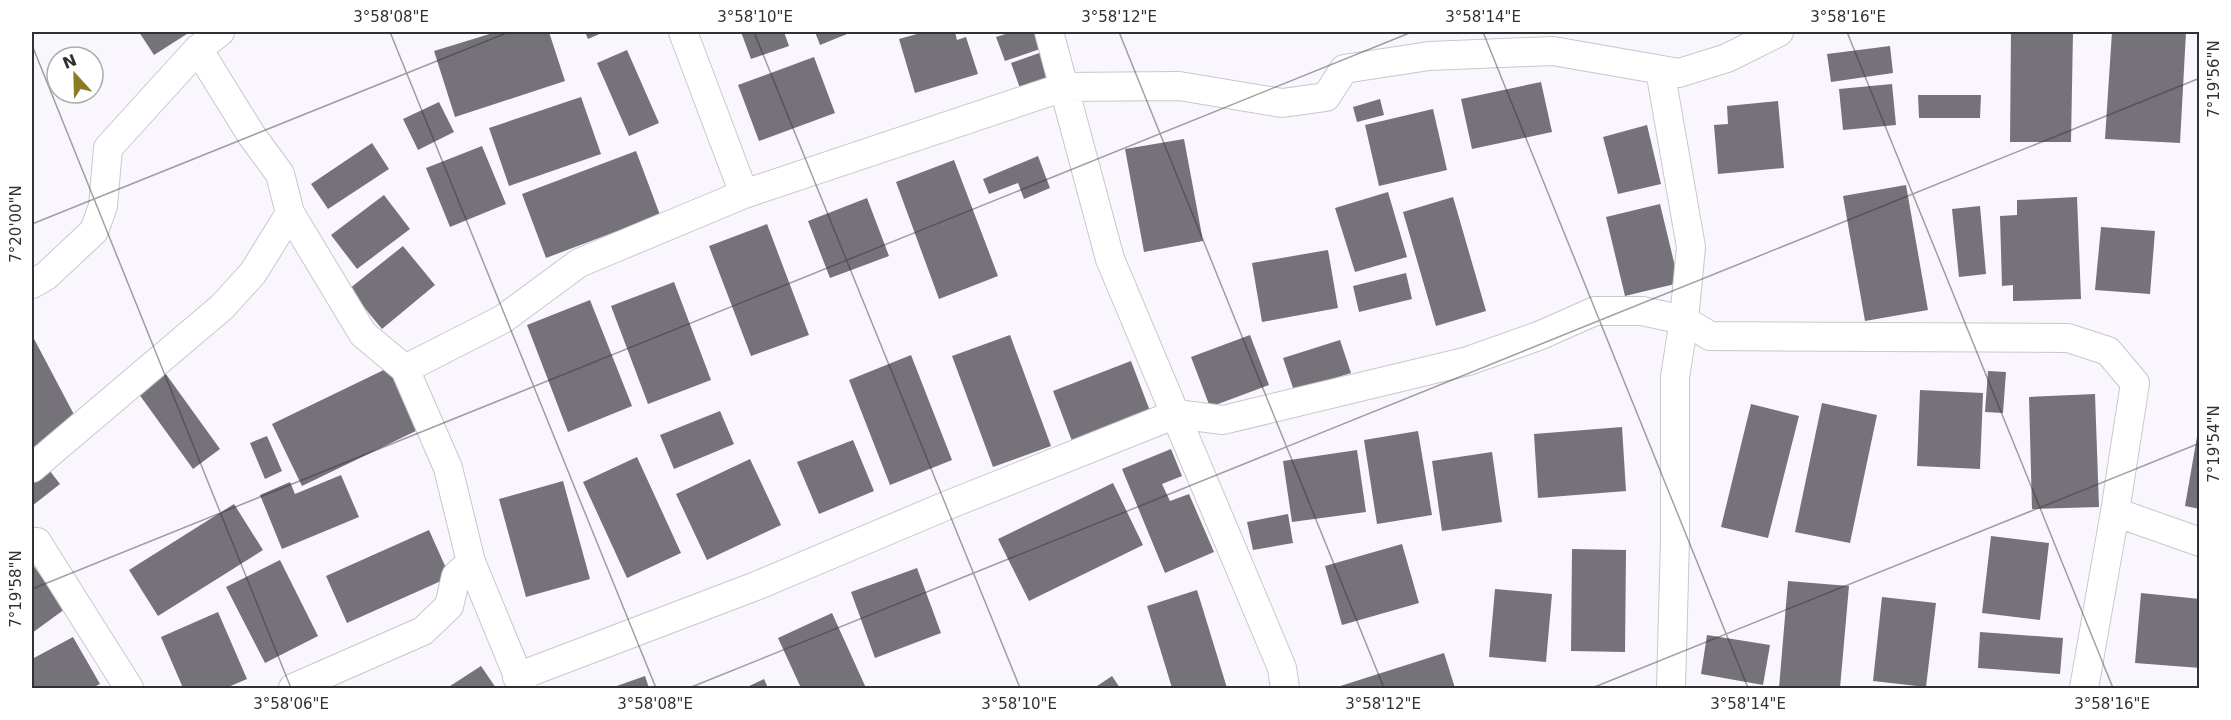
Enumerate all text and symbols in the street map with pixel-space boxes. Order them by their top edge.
text: 3°58'08"E [353,8,429,26]
text: 3°58'10"E [717,8,793,26]
text: 3°58'12"E [1081,8,1157,26]
text: 3°58'14"E [1445,8,1521,26]
text: 3°58'16"E [1810,8,1886,26]
text: 7°19'56"N [2205,40,2223,118]
north arrow [45,45,105,105]
text: N [60,50,79,73]
text: 7°20'00"N [7,185,25,263]
text: 7°19'54"N [2205,405,2223,483]
text: 7°19'58"N [7,550,25,628]
text: 3°58'06"E [253,695,329,713]
text: 3°58'08"E [617,695,693,713]
text: 3°58'10"E [981,695,1057,713]
text: 3°58'12"E [1345,695,1421,713]
text: 3°58'14"E [1710,695,1786,713]
text: 3°58'16"E [2074,695,2150,713]

